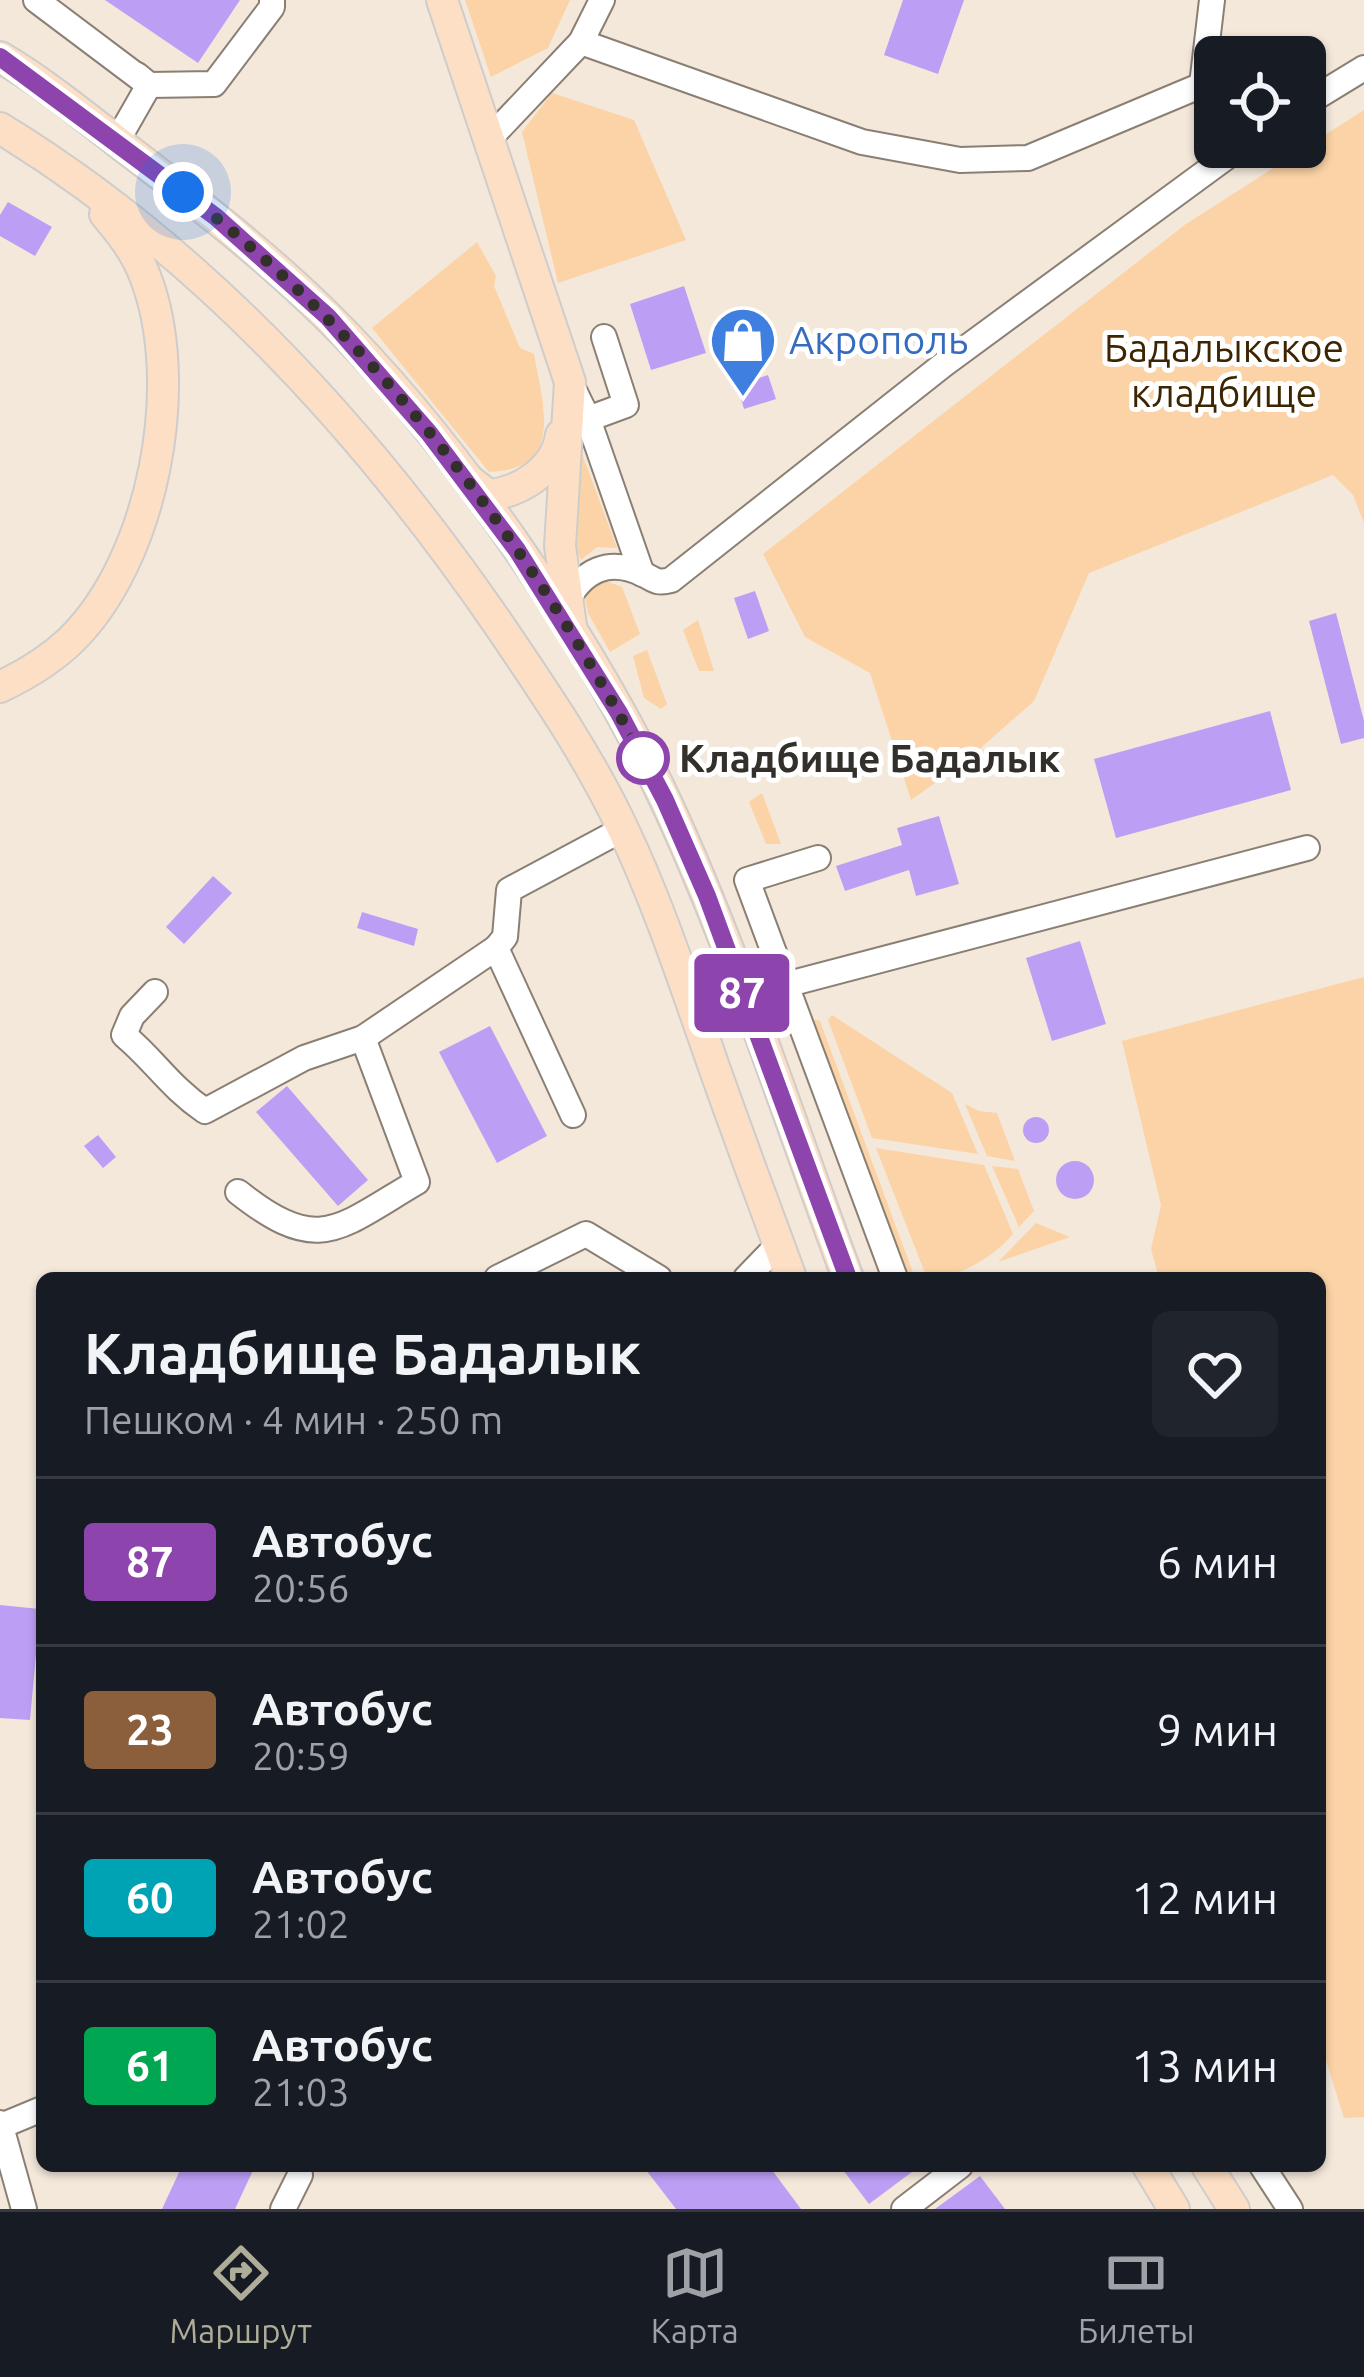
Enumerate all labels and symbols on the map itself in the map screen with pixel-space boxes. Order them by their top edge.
your location [153,162,213,222]
shop icon: Акрополь [708,305,778,399]
place label: Акрополь [789,318,968,361]
park label: Бадалыкское кладбище [1104,326,1344,414]
marker: Кладбище Бадалык [618,733,668,783]
place label: Кладбище Бадалык [679,736,1060,779]
line badge: 87 [688,954,796,1032]

